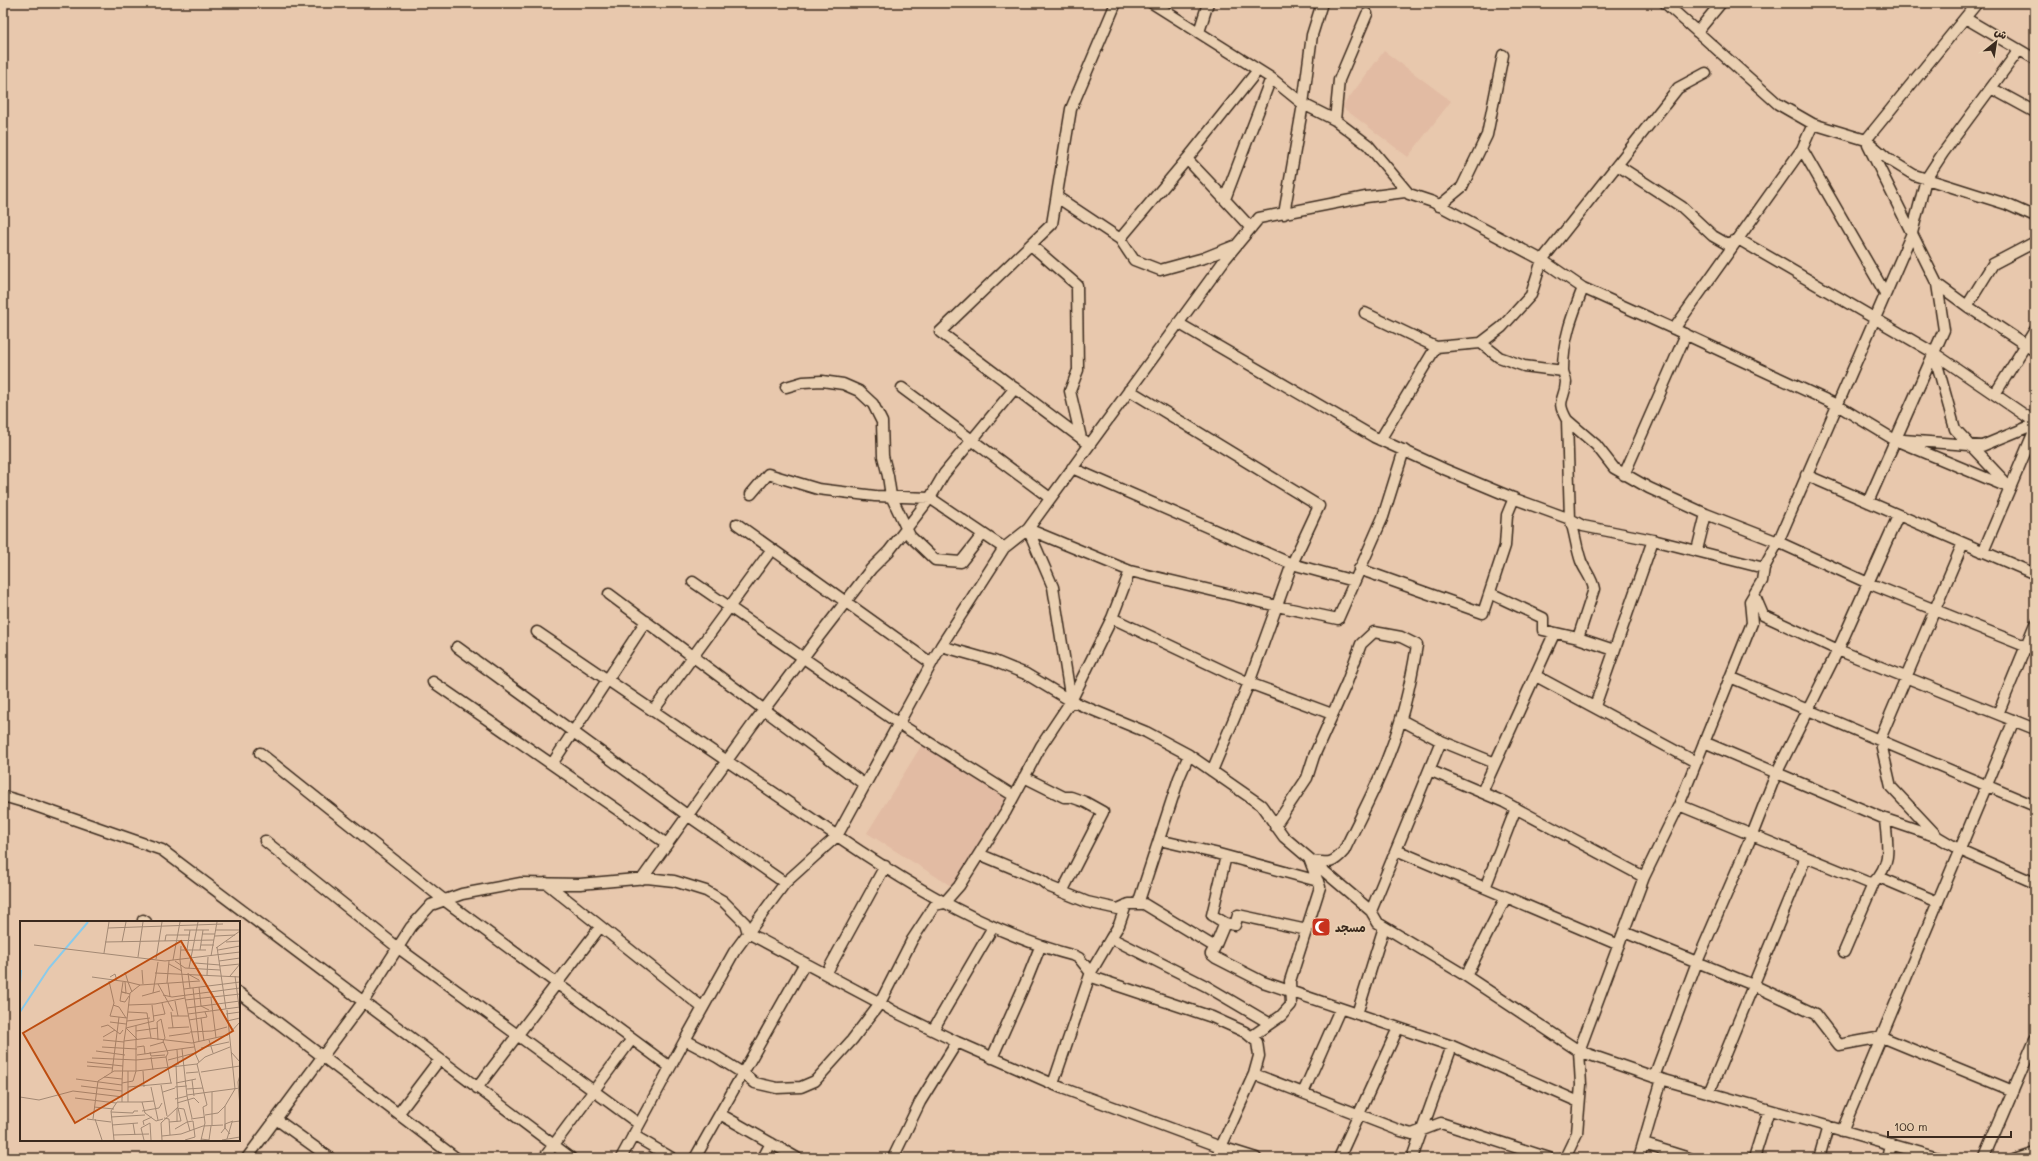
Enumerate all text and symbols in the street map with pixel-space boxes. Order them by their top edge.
north arrow [1976,22,2016,62]
text: ش [1992,23,2010,42]
mosque icon: مسجد [1310,916,1332,938]
place label: مسجد [1335,919,1366,935]
inset map [20,921,240,1141]
scale bar [1888,1113,2011,1139]
text: 100 m [1894,1118,1928,1134]

